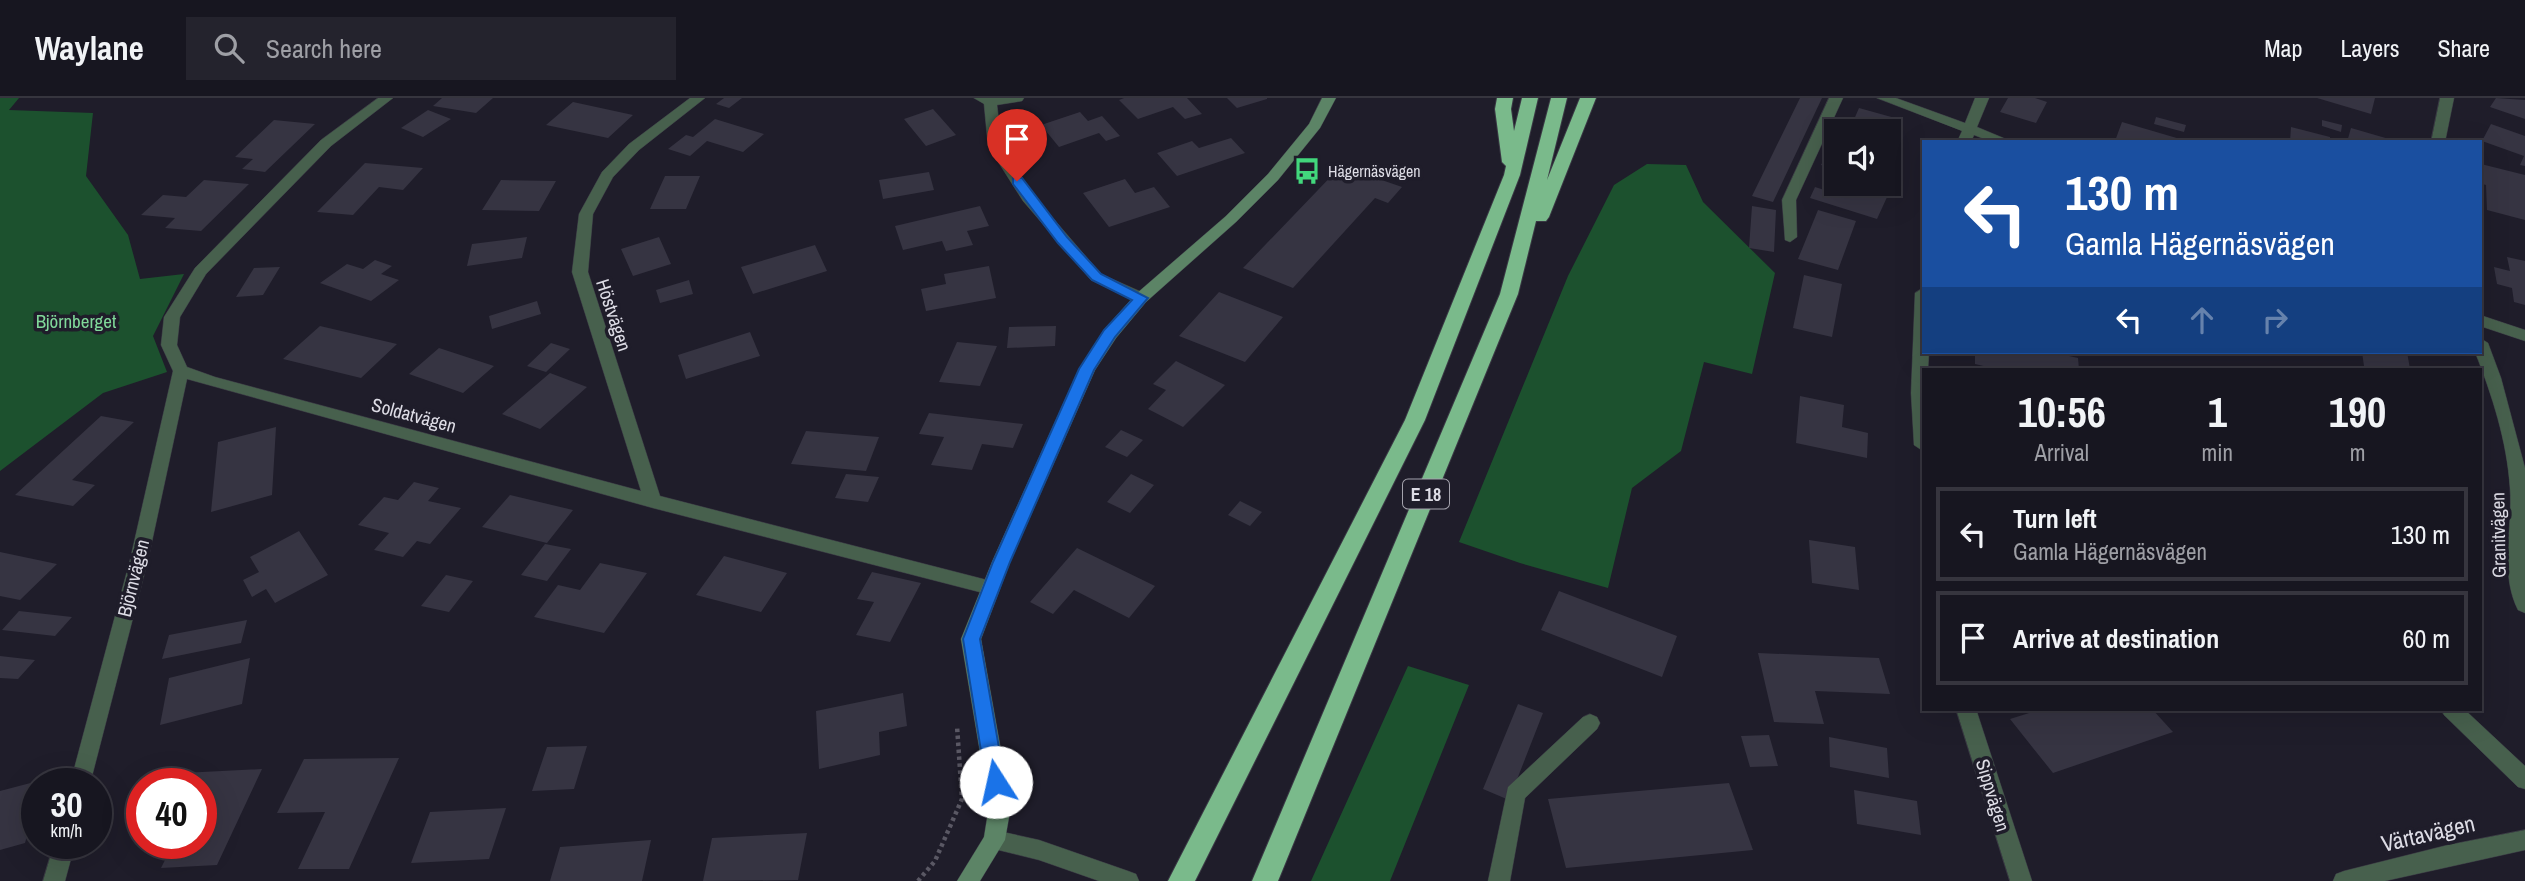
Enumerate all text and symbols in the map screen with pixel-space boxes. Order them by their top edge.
search box [186,17,676,80]
text: Waylane [35,26,144,70]
icon: search [210,29,248,67]
text: Search here [266,31,382,66]
text: Map [2264,32,2302,64]
text: Layers [2340,32,2399,64]
text: Share [2437,32,2490,64]
pin [987,109,1047,181]
map controls [1824,119,1901,196]
button: sound [1824,119,1901,196]
icon: arrive [998,120,1036,158]
bus stop icon: Hägernäsvägen [1292,156,1322,186]
text: 130 m [2065,159,2179,225]
place label: Hägernäsvägen [1328,160,1421,182]
icon: left [1950,168,2041,259]
text: Gamla Hägernäsvägen [2065,222,2335,265]
street label: Höstvägen [590,276,638,354]
icon: left [2110,301,2148,339]
icon: ahead [2183,301,2221,339]
icon: right [2256,301,2294,339]
park label: Björnberget [36,308,117,334]
text: 10:56 [2018,384,2106,440]
text: 1 [2208,384,2227,440]
text: 190 [2329,384,2386,440]
street label: Soldatvägen [369,391,459,439]
text: Arrival [2035,437,2089,468]
text: min [2202,437,2233,468]
text: m [2350,437,2365,468]
road number: E 18 [1403,480,1449,508]
street label: Granitvägen [2484,492,2512,578]
text: Turn left [2013,501,2097,536]
icon: left [1954,515,1992,553]
text: 130 m [2391,517,2450,552]
text: Gamla Hägernäsvägen [2013,536,2207,567]
street label: Björnvägen [111,537,155,619]
icon: arrive [1954,619,1992,657]
text: Arrive at destination [2013,621,2219,656]
text: 60 m [2403,621,2450,656]
position arrow [959,745,1033,819]
street label: Sippvägen [1970,756,2016,834]
speed limit sign: 40 [126,768,217,859]
text: 30 [51,781,82,828]
street label: Värtavägen [2378,807,2478,859]
text: km/h [51,818,83,843]

